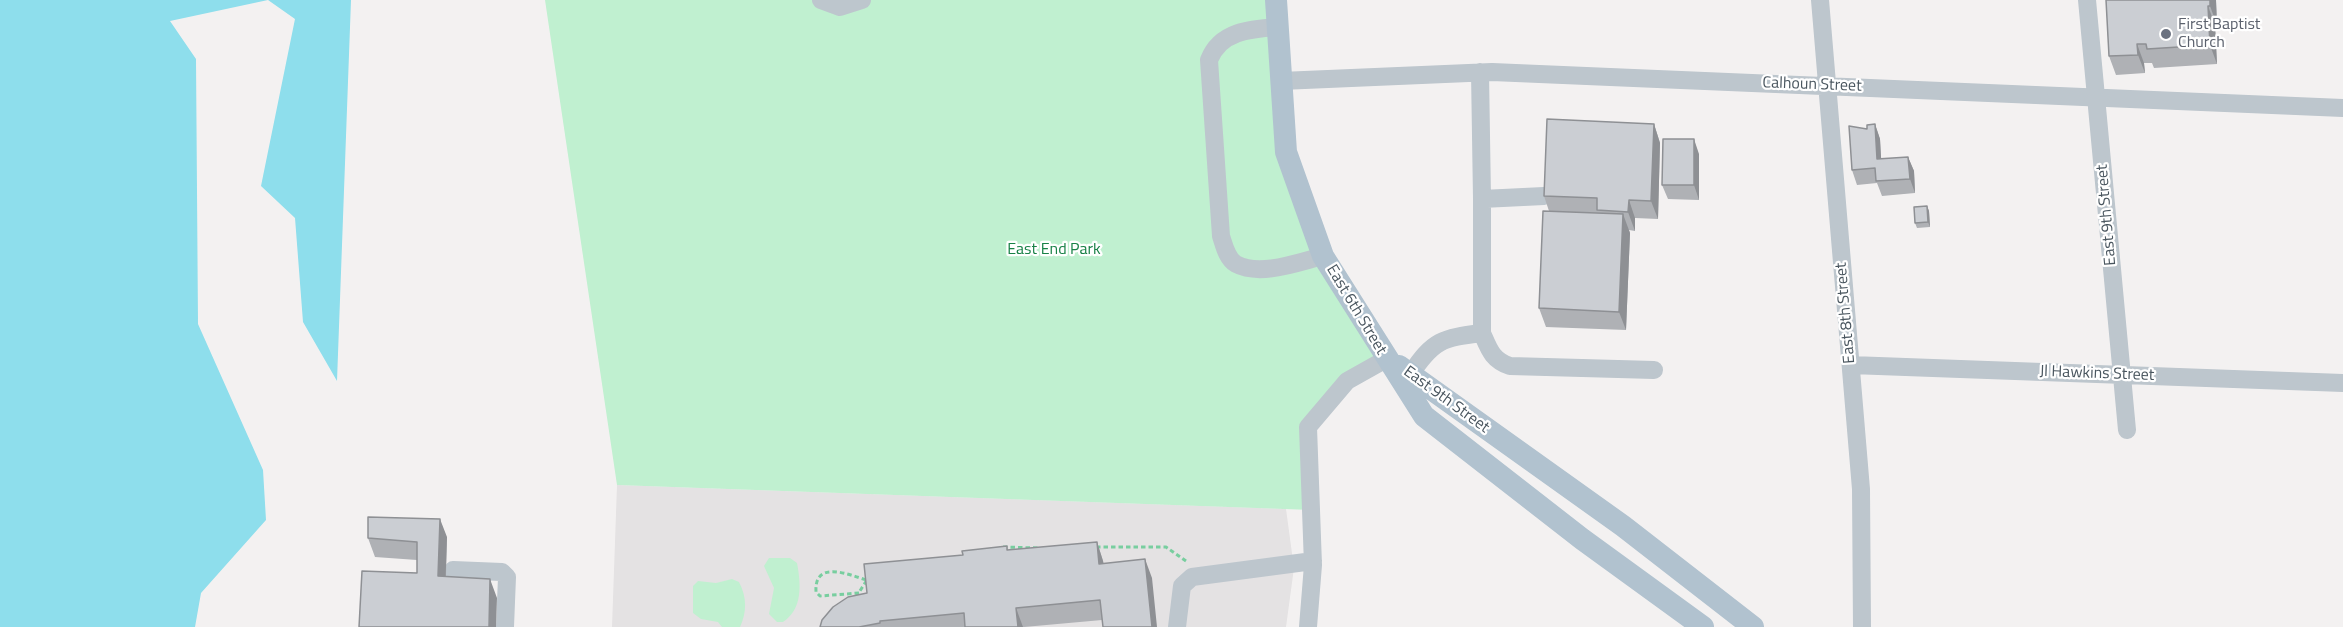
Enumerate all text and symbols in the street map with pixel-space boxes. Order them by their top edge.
place label: First Baptist Church [2178,15,2260,53]
marker: First Baptist Church [2159,27,2173,41]
street label: Calhoun Street [1762,74,1862,96]
street label: East 9th Street [2093,164,2121,266]
park label: East End Park [1007,240,1101,260]
street label: East 6th Street [1322,262,1390,358]
street label: East 8th Street [1832,262,1860,364]
street label: East 9th Street [1399,362,1493,438]
street label: Jl Hawkins Street [2039,362,2155,386]

